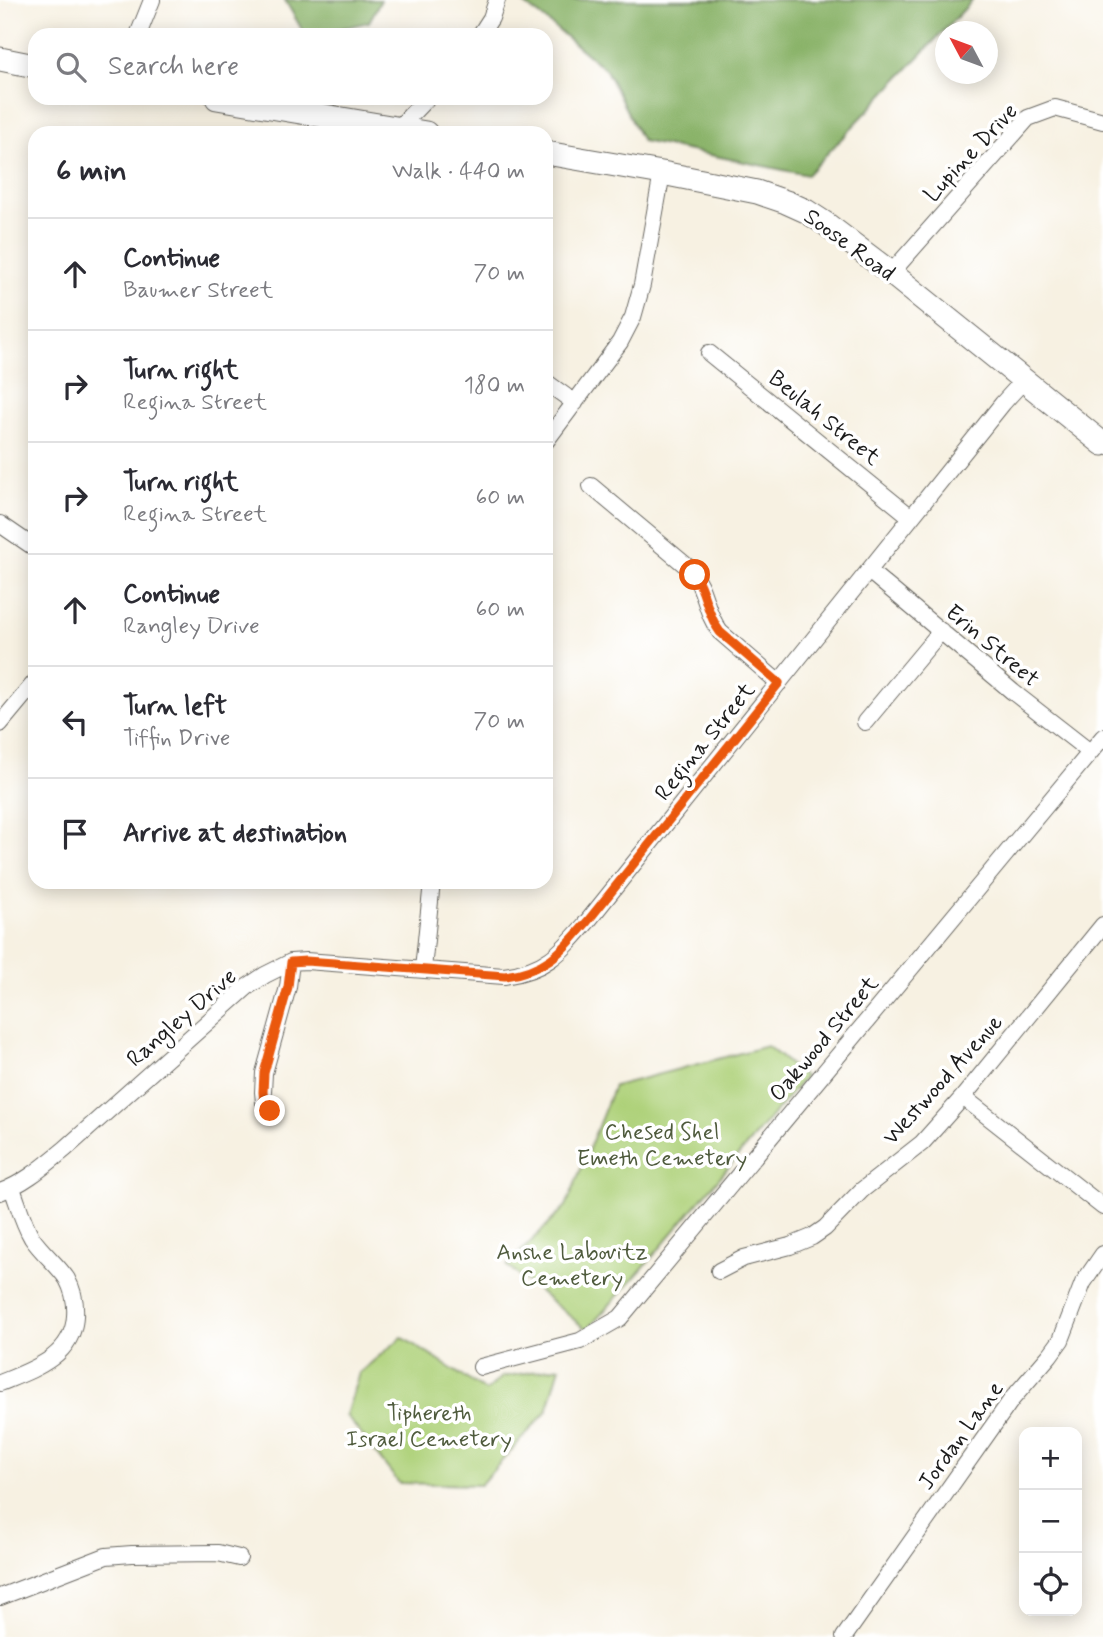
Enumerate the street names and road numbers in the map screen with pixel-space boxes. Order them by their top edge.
street label: Lupine Drive [918,97,1025,209]
street label: Soose Road [797,202,901,289]
street label: Beulah Street [762,364,886,473]
street label: Erin Street [938,598,1045,695]
street label: Regina Street [649,676,764,809]
street label: Rangley Drive [121,962,245,1076]
street label: Oakwood Street [763,970,886,1108]
street label: Westwood Avenue [877,1009,1010,1152]
street label: Jordan Lane [912,1376,1011,1497]

